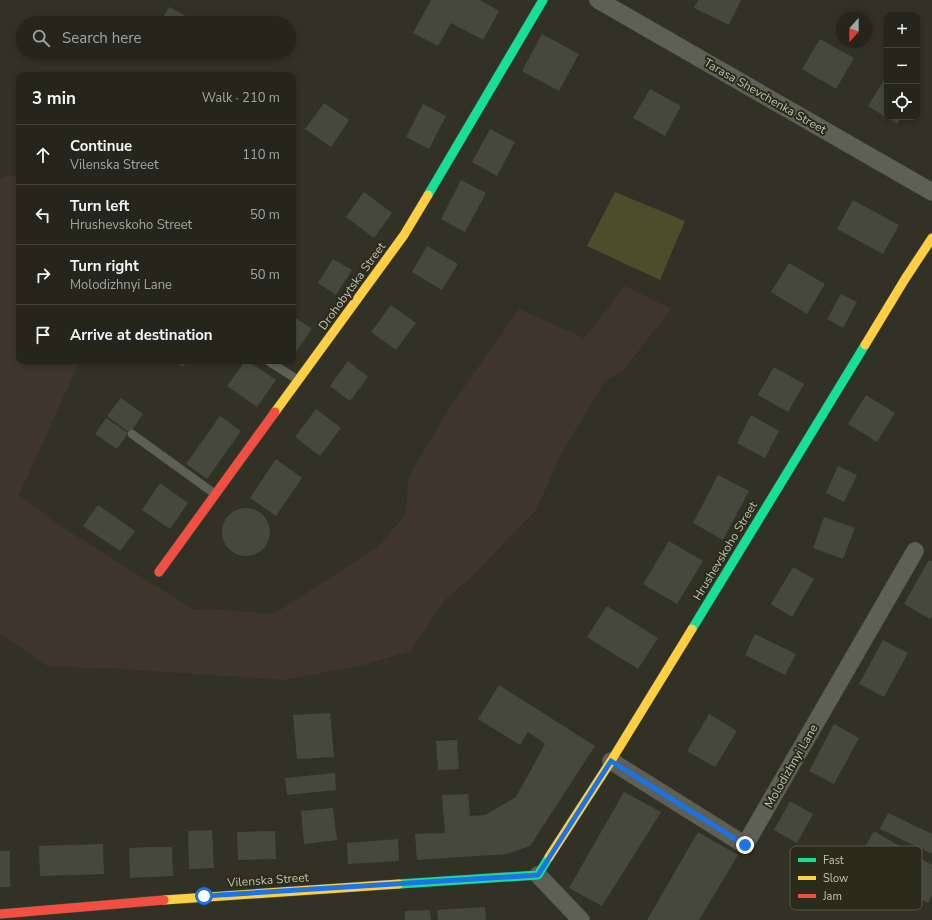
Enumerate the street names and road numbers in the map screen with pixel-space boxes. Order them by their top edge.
street label: Tarasa Shevchenka Street [701,54,830,138]
street label: Drohobytska Street [315,238,390,333]
street label: Hrushevskoho Street [689,498,761,603]
street label: Molodizhnyi Lane [761,721,821,811]
street label: Vilenska Street [226,869,310,891]

